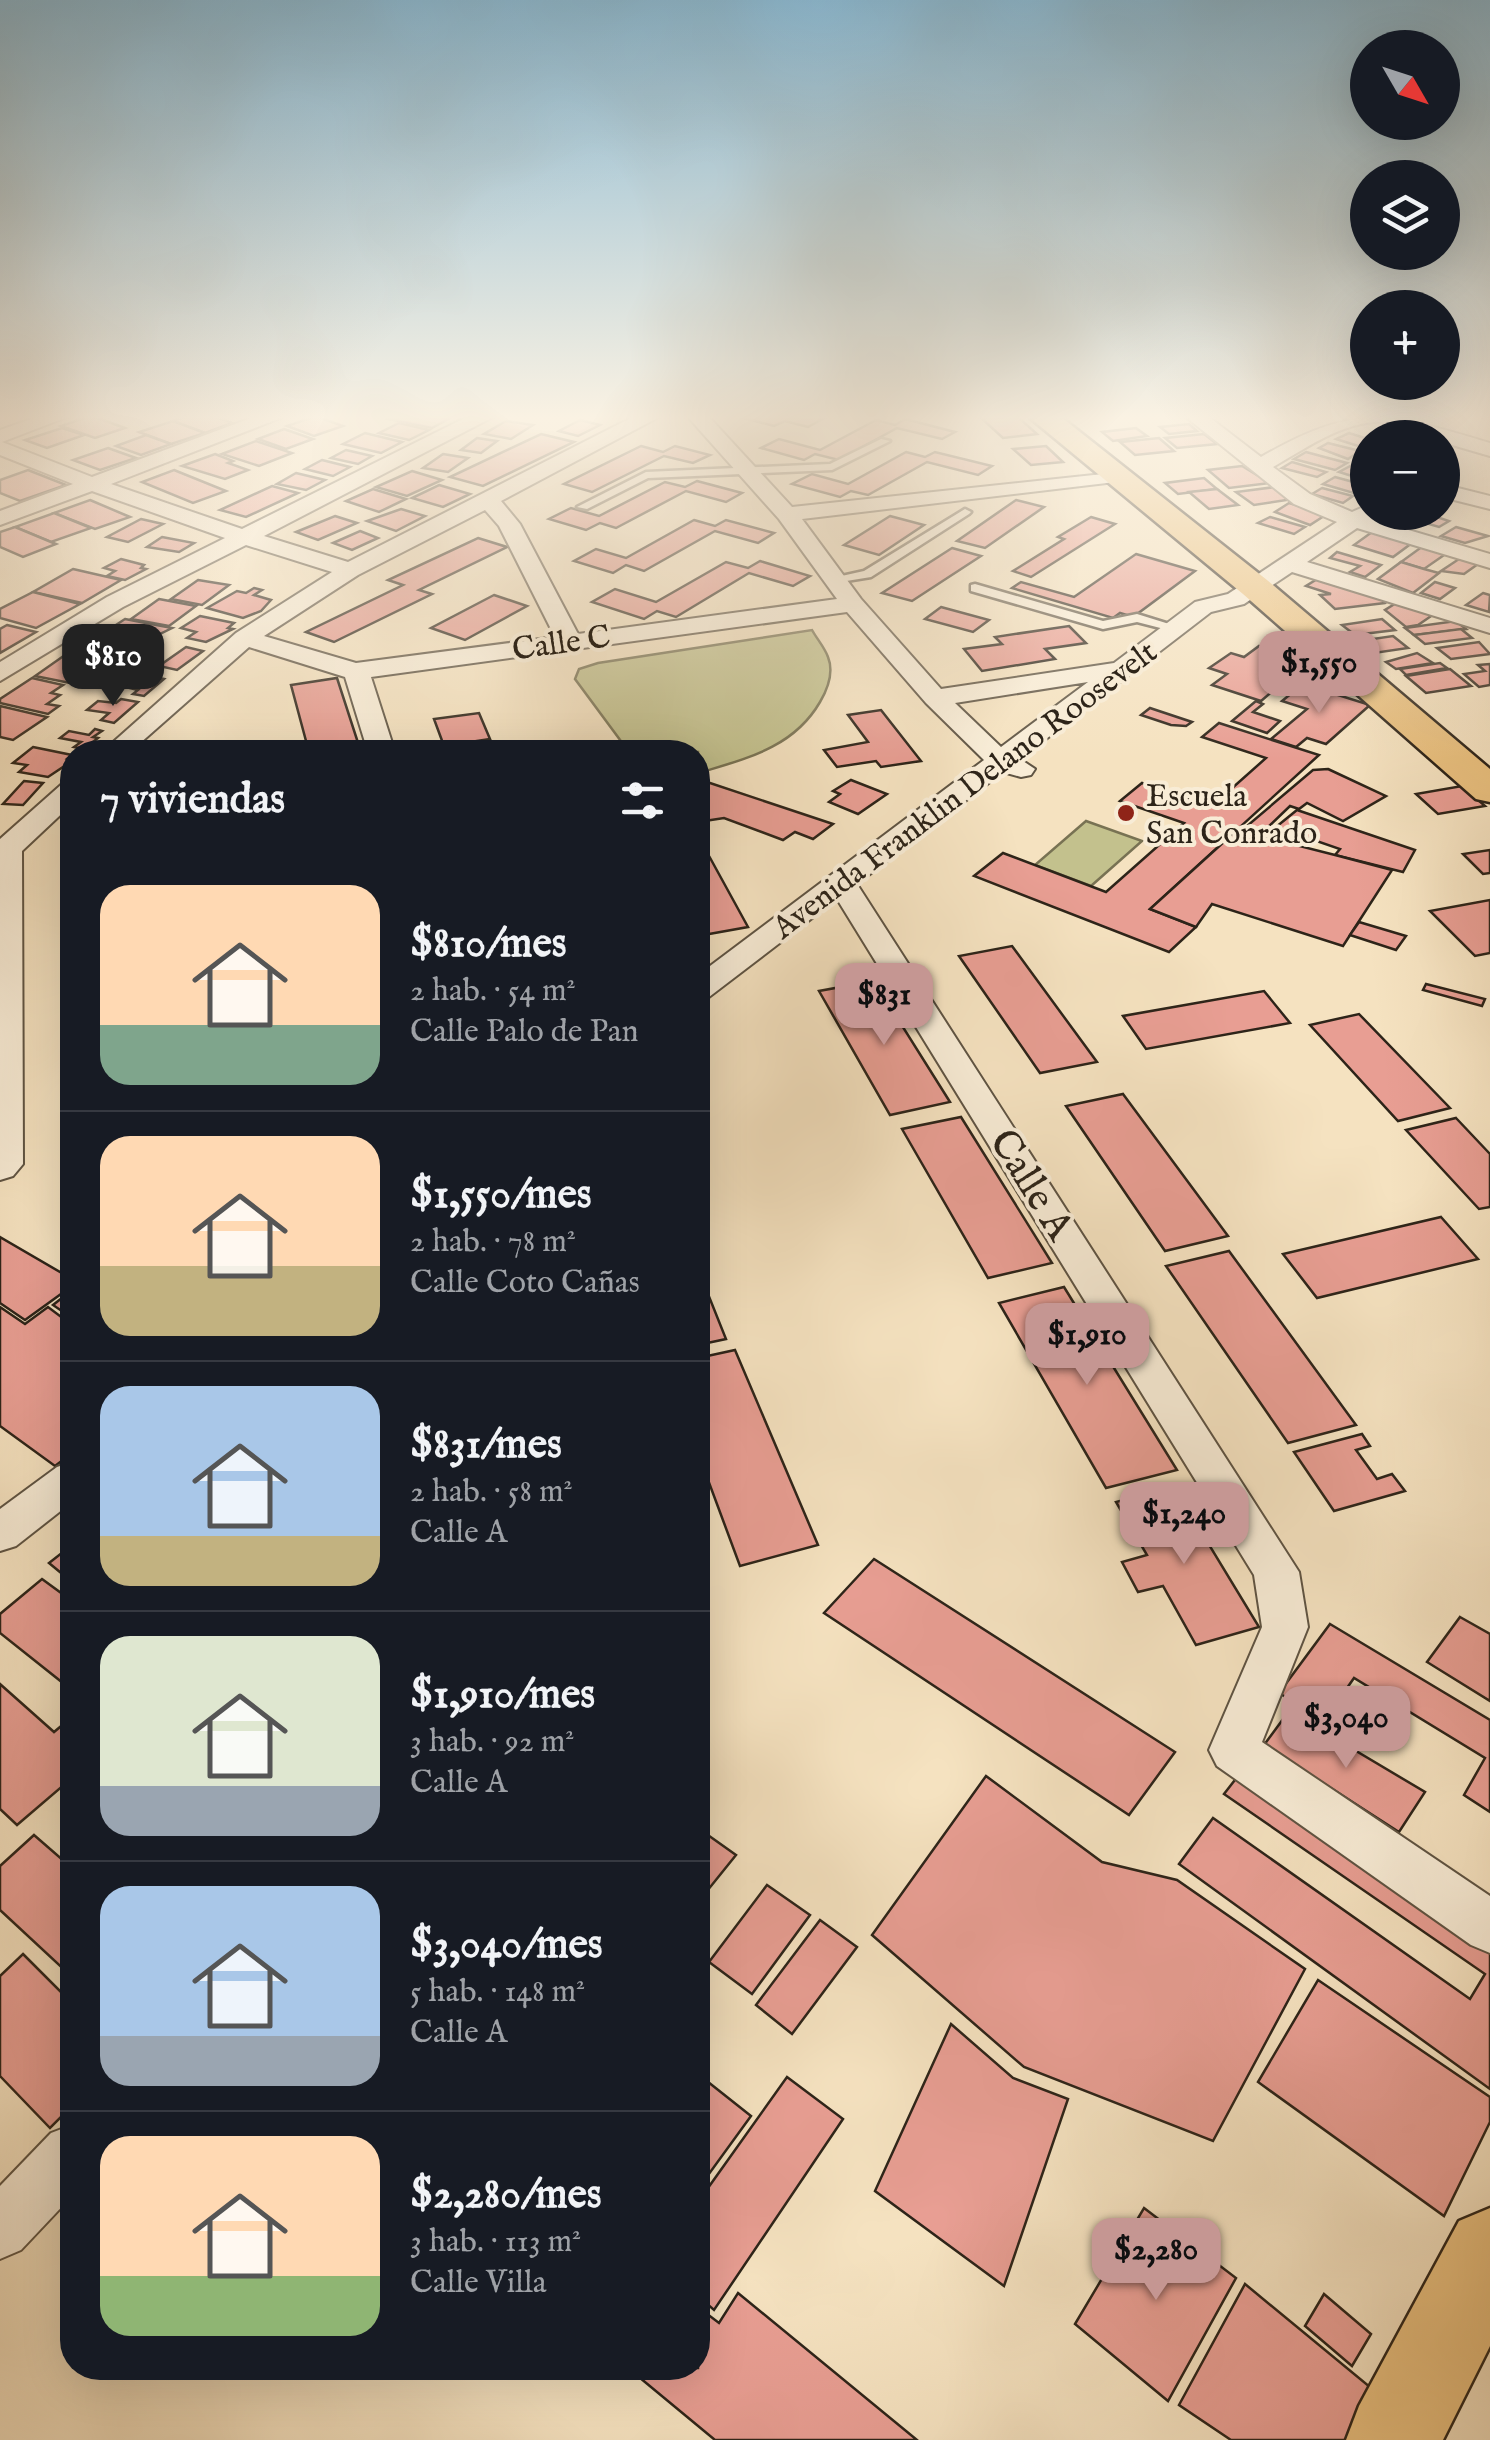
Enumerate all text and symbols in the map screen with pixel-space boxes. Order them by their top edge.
north arrow [1350,30,1460,140]
map controls [1350,30,1460,530]
button: layers [1350,160,1460,270]
button: + [1350,290,1460,400]
button: − [1350,420,1460,530]
street label: Calle C [510,617,613,672]
pin: $810 [54,624,172,709]
pin: $1,550 [1238,631,1400,716]
street label: Avenida Franklin Delano Roosevelt [764,633,1166,950]
text: $810 [84,636,142,677]
text: $1,550 [1281,643,1357,684]
icon: filters [615,773,670,828]
text: 7 viviendas [100,774,285,827]
place label: Escuela San Conrado [1146,777,1317,855]
marker: Escuela San Conrado [1115,802,1137,824]
text: $810/mes [410,918,566,971]
icon: home [180,925,300,1045]
pin: $831 [825,963,943,1048]
text: 2 hab. · 54 m² [410,971,576,1012]
text: $831 [857,975,911,1016]
text: Calle Palo de Pan [410,1012,639,1053]
street label: Calle A [976,1121,1084,1252]
text: $1,550/mes [410,1169,592,1222]
icon: home [180,1176,300,1296]
text: 2 hab. · 78 m² [410,1222,576,1263]
text: Calle Coto Cañas [410,1263,640,1304]
pin: $1,910 [1006,1303,1168,1388]
text: $1,910 [1047,1315,1127,1356]
text: $831/mes [410,1419,562,1472]
icon: home [180,1426,300,1546]
text: 2 hab. · 58 m² [410,1472,573,1513]
pin: $1,240 [1103,1482,1265,1567]
text: $1,240 [1142,1494,1226,1535]
text: Calle A [410,1513,507,1554]
text: $1,910/mes [410,1669,595,1722]
icon: home [180,1676,300,1796]
pin: $3,040 [1265,1686,1427,1771]
text: $3,040 [1303,1698,1389,1739]
text: 3 hab. · 92 m² [410,1722,574,1763]
text: Calle A [410,1763,507,1804]
text: $3,040/mes [410,1919,603,1972]
icon: home [180,1926,300,2046]
text: 5 hab. · 148 m² [410,1972,585,2013]
text: Calle A [410,2013,507,2054]
text: $2,280/mes [410,2169,602,2222]
icon: home [180,2176,300,2296]
pin: $2,280 [1075,2218,1237,2303]
text: 3 hab. · 113 m² [410,2222,581,2263]
text: $2,280 [1114,2230,1198,2271]
text: Calle Villa [410,2263,547,2304]

